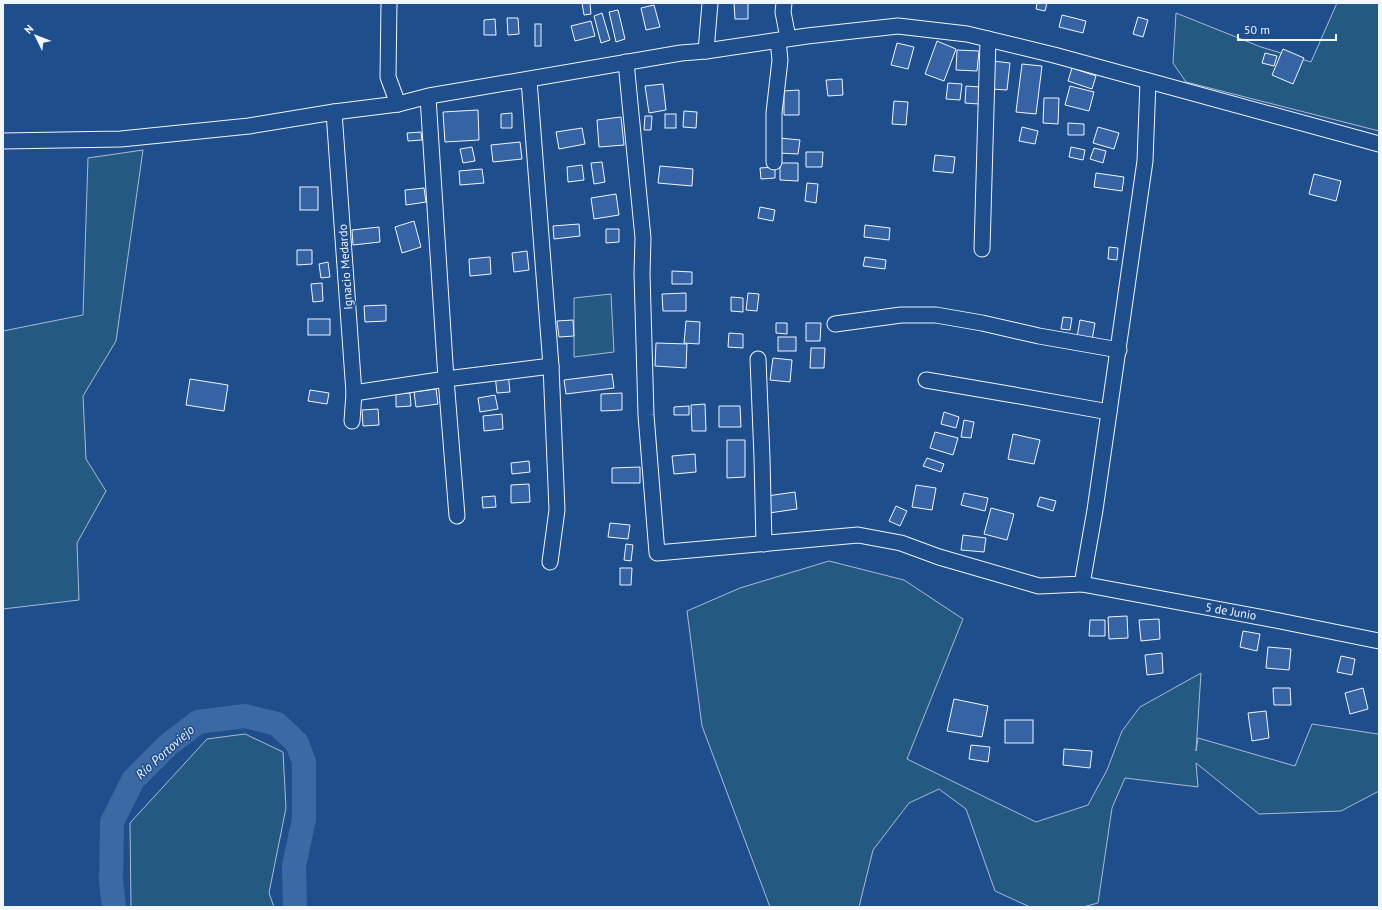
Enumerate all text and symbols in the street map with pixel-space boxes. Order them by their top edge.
north arrow [16,16,56,56]
scale bar [1238,16,1336,42]
text: N [21,22,36,37]
text: 50 m [1244,22,1270,37]
street label: Ignacio Medardo [335,224,355,310]
street label: 5 de Junio [1204,599,1258,623]
water label: Río Portoviejo [132,721,198,783]

